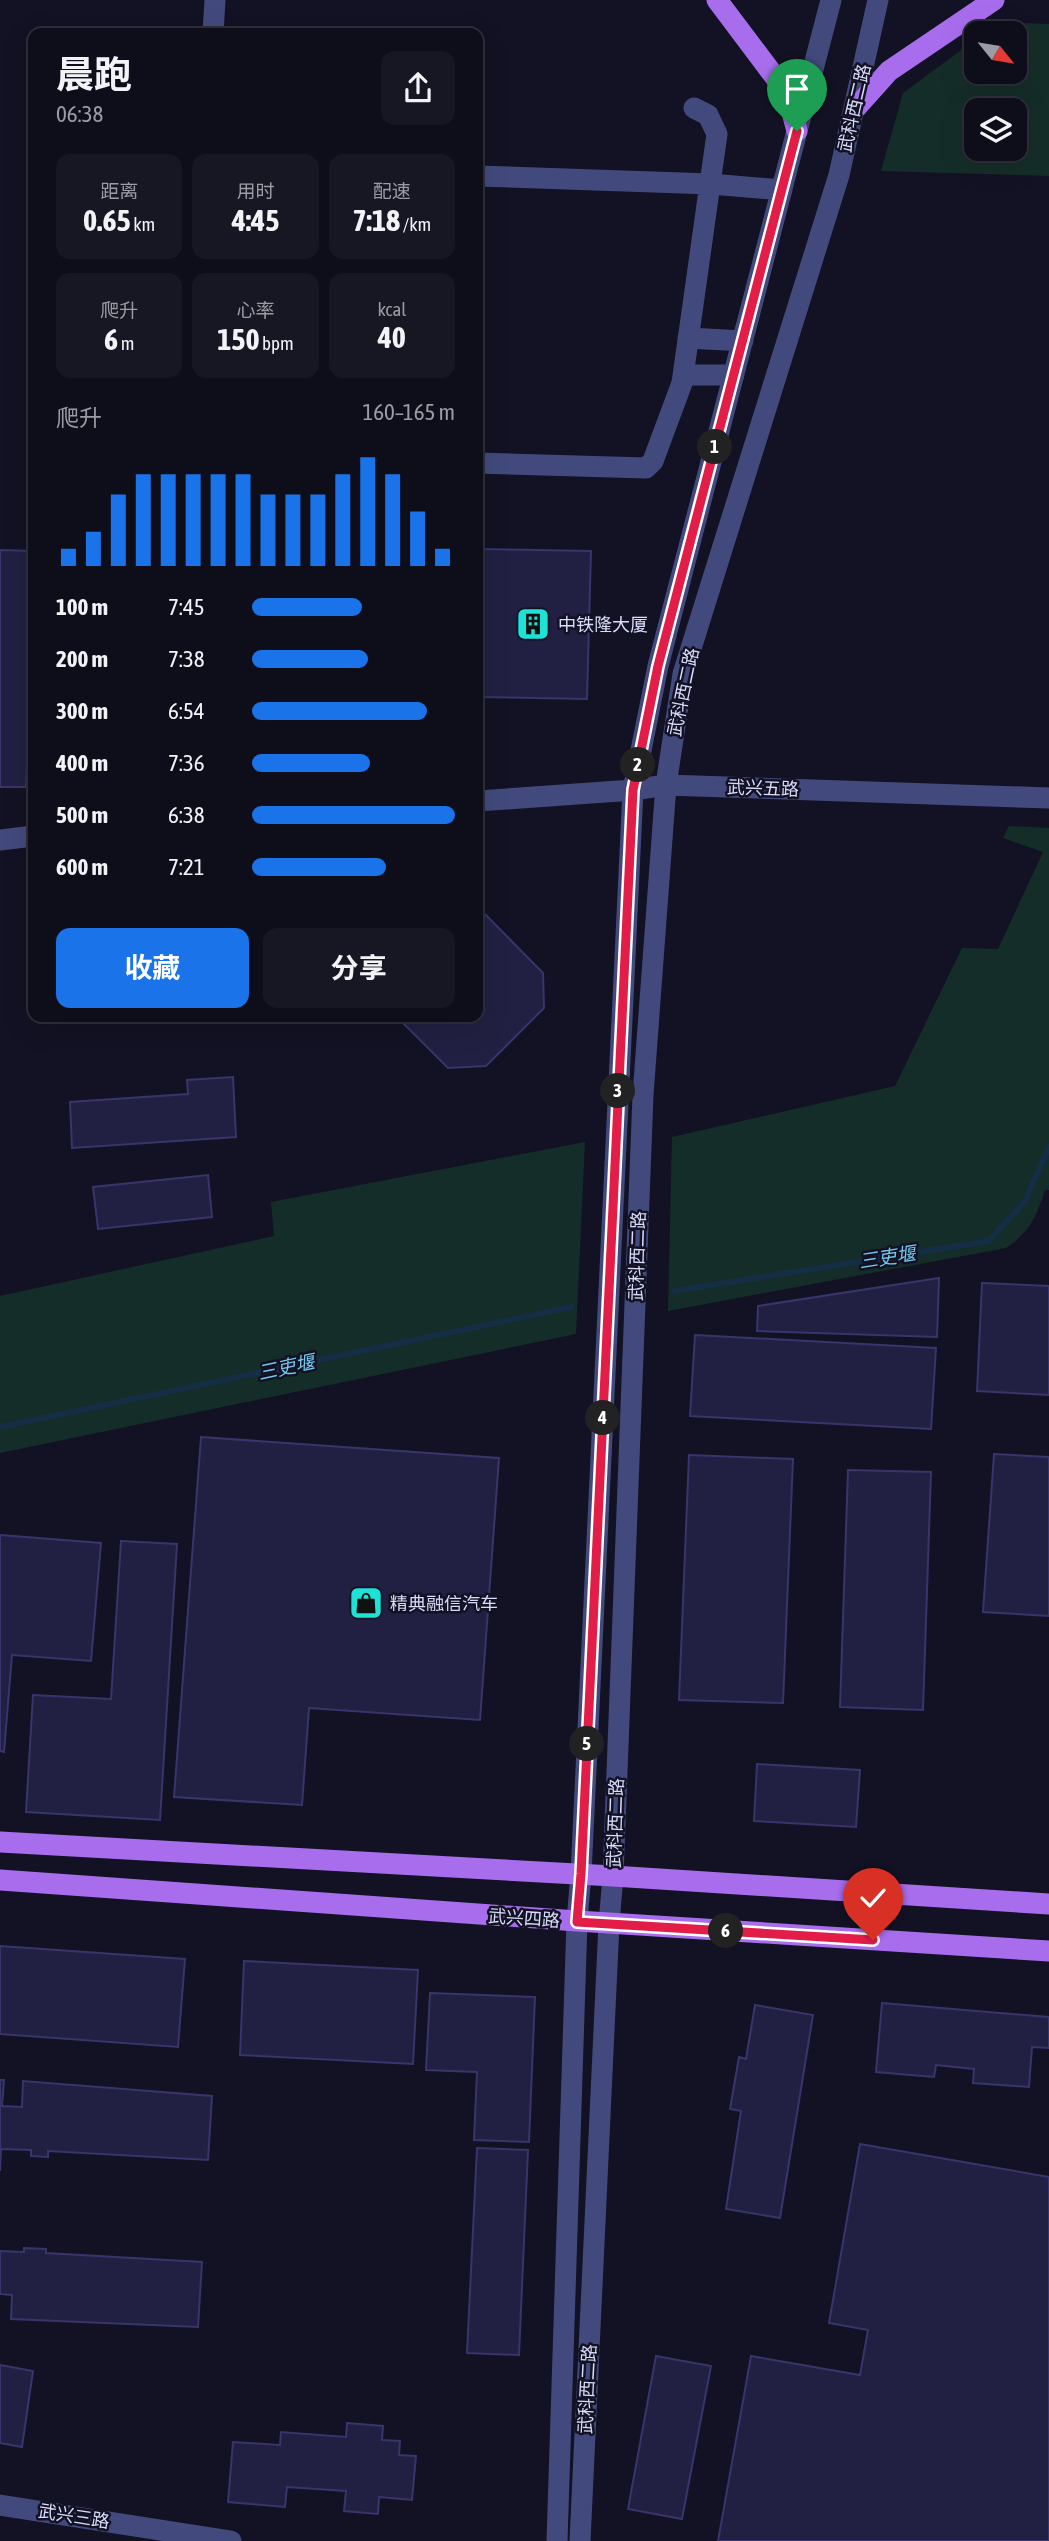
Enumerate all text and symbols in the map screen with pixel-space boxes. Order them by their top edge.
north arrow [964,21,1027,84]
map controls [964,21,1027,161]
button: share [381,51,455,125]
text: 晨跑 [56,53,132,96]
pin [767,59,827,131]
street label: 武科西二路 [834,62,874,154]
icon: arrive [778,70,816,108]
button: layers [964,98,1027,161]
text: 06:38 [56,101,103,127]
text: 距离 [100,180,138,202]
text: 用时 [236,180,275,202]
text: 配速 [373,180,411,202]
text: 0.65 [83,203,131,237]
text: 4:45 [232,203,279,237]
text: 7:18 [352,203,400,237]
text: km [131,213,155,235]
text: /km [400,213,431,235]
text: kcal [377,298,406,320]
text: 爬升 [100,299,138,321]
text: 心率 [236,299,275,321]
text: 40 [378,320,406,354]
text: 6 [104,322,118,356]
text: 150 [217,322,260,356]
text: m [118,332,134,354]
text: bpm [260,332,294,354]
text: 160–165 m [362,399,455,425]
text: 爬升 [56,405,102,431]
pin: 1 [698,430,732,464]
text: 1 [710,435,719,457]
text: 100 m [56,594,108,620]
text: 7:45 [168,594,205,620]
building icon: 中铁隆大厦 [514,605,552,643]
place label: 中铁隆大厦 [558,614,648,635]
text: 200 m [56,646,108,672]
text: 7:38 [168,646,205,672]
street label: 武科西二路 [663,646,703,738]
text: 300 m [56,698,108,724]
text: 6:54 [168,698,205,724]
pin: 2 [620,748,656,782]
text: 400 m [56,750,108,776]
text: 7:36 [168,750,205,776]
text: 2 [633,753,642,775]
street label: 武兴五路 [727,776,799,800]
text: 500 m [56,802,108,828]
text: 6:38 [168,802,205,828]
text: 600 m [56,854,108,880]
text: 7:21 [168,854,205,880]
button: 收藏 [56,928,249,1008]
button: 分享 [263,928,455,1008]
pin: 3 [600,1074,636,1108]
text: 3 [613,1079,622,1101]
street label: 武科西二路 [625,1211,649,1301]
water label: 三吏堰 [857,1241,920,1272]
water label: 三吏堰 [256,1350,319,1384]
pin: 4 [586,1400,620,1436]
text: 4 [598,1406,607,1428]
shop icon: 精典融信汽车 [347,1584,385,1622]
place label: 精典融信汽车 [390,1593,498,1614]
pin: 5 [570,1726,604,1762]
text: 5 [582,1732,591,1754]
street label: 武科西二路 [603,1778,627,1868]
pin [843,1868,903,1940]
icon: check [854,1879,892,1917]
street label: 武兴四路 [487,1905,561,1931]
pin: 6 [708,1913,744,1948]
text: 6 [721,1919,730,1941]
street label: 武科西二路 [574,2344,600,2434]
street label: 武兴三路 [37,2500,111,2532]

